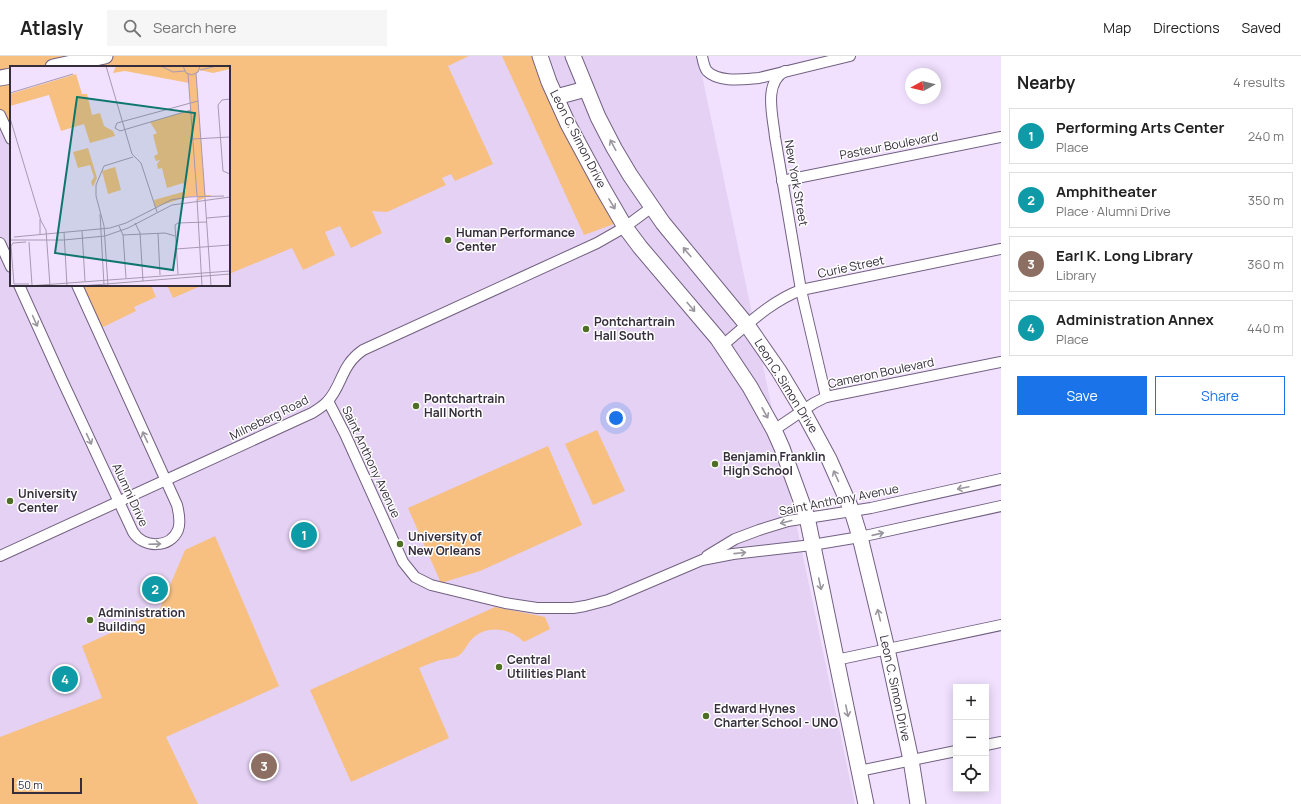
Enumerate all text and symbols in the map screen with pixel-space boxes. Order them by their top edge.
search box [107,10,387,46]
text: Atlasly [20,15,83,41]
icon: search [121,17,143,39]
text: Search here [153,17,236,38]
text: Map [1103,18,1131,37]
text: Directions [1153,18,1220,37]
text: Saved [1242,18,1281,37]
inset map [10,66,230,286]
north arrow [905,68,941,104]
text: Nearby [1017,71,1075,94]
text: 4 results [1233,73,1285,91]
street label: Leon C. Simon Drive [546,87,611,191]
text: Performing Arts Center [1056,117,1224,138]
text: 1 [1028,127,1034,145]
text: 240 m [1248,127,1284,145]
street label: Pasteur Boulevard [838,128,940,163]
street label: New York Street [781,138,812,228]
text: Place [1056,138,1089,156]
one-way arrow [608,140,616,152]
text: Amphitheater [1056,181,1157,202]
text: 2 [1027,191,1035,209]
text: 350 m [1248,191,1284,209]
one-way arrow [608,198,616,210]
text: Place · Alumni Drive [1056,202,1171,220]
place label: Human Performance Center [456,224,575,255]
marker: Human Performance Center [443,235,453,245]
text: Earl K. Long Library [1056,245,1193,266]
one-way arrow [683,246,692,257]
street label: Curie Street [816,251,886,282]
text: 3 [1027,255,1035,273]
text: 360 m [1247,255,1284,273]
text: Library [1056,266,1096,284]
one-way arrow [687,301,696,312]
text: Administration Annex [1056,309,1214,330]
place label: Pontchartrain Hall South [594,313,675,344]
one-way arrow [32,314,39,326]
text: 4 [1027,319,1035,337]
text: 440 m [1247,319,1284,337]
marker: Pontchartrain Hall South [581,324,591,334]
text: Place [1056,330,1089,348]
street label: Leon C. Simon Drive [751,335,822,436]
street label: Cameron Boulevard [826,353,936,392]
button: Save [1017,376,1147,415]
button: Share [1155,376,1285,415]
place label: Pontchartrain Hall North [424,390,505,421]
street label: Milneberg Road [226,391,311,444]
marker: Pontchartrain Hall North [411,401,421,411]
street label: Saint Anthony Avenue [338,403,405,521]
one-way arrow [762,407,770,419]
your location [606,408,626,428]
one-way arrow [141,431,148,443]
one-way arrow [86,432,93,444]
place label: Benjamin Franklin High School [723,448,826,479]
marker: Benjamin Franklin High School [710,459,720,469]
street label: Alumni Drive [108,460,153,529]
one-way arrow [832,470,839,482]
street label: Saint Anthony Avenue [778,480,900,519]
one-way arrow [957,484,970,492]
place label: University Center [18,485,78,516]
marker: University Center [5,496,15,506]
one-way arrow [780,519,793,526]
pin: 1 [291,520,317,550]
place label: University of New Orleans [408,528,482,559]
one-way arrow [871,529,884,537]
marker: University of New Orleans [395,539,405,549]
one-way arrow [148,540,161,547]
one-way arrow [733,550,746,557]
pin: 2 [142,574,168,604]
one-way arrow [817,577,825,590]
place label: Administration Building [98,604,185,635]
one-way arrow [875,609,882,622]
marker: Administration Building [85,615,95,625]
street label: Leon C. Simon Drive [876,633,915,743]
place label: Central Utilities Plant [507,651,586,682]
marker: Central Utilities Plant [494,662,504,672]
pin: 4 [52,664,78,694]
map controls [953,684,989,792]
button: + [953,684,989,720]
place label: Edward Hynes Charter School - UNO [714,700,838,731]
one-way arrow [843,704,851,717]
marker: Edward Hynes Charter School - UNO [701,711,711,721]
button: − [953,720,989,756]
pin: 3 [251,751,277,781]
button: locate [953,756,989,792]
scale bar [12,776,82,795]
text: 50 m [18,777,43,792]

